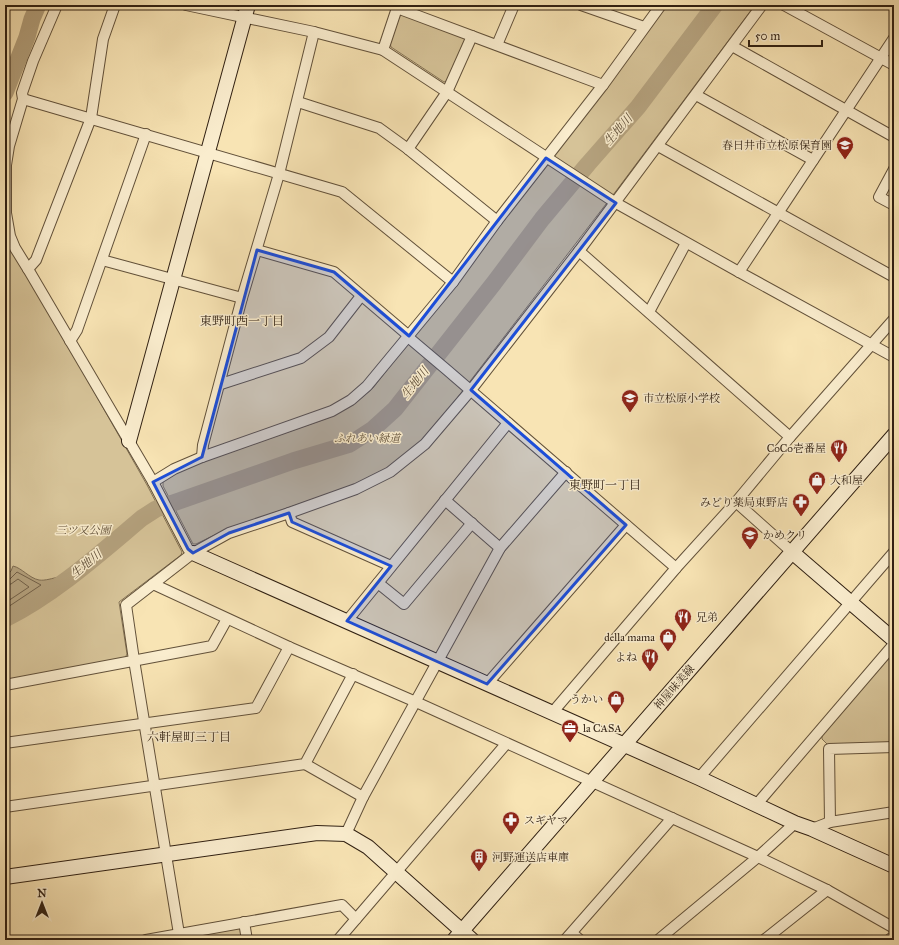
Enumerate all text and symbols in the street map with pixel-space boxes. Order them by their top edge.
scale bar [749,22,822,48]
text: 50 m [755,29,780,43]
water label: 生地川 [601,110,636,148]
school or university icon: 春日井市立松原保育園 [835,135,855,160]
place label: 春日井市立松原保育園 [722,139,832,152]
district label: 東野町西一丁目 [200,314,284,328]
water label: 生地川 [398,363,433,401]
school or university icon: 市立松原小学校 [620,388,640,413]
place label: 市立松原小学校 [643,392,720,405]
park label: ふれあい緑道 [334,432,402,445]
restaurant icon: CoCo壱番屋 [829,438,849,463]
place label: CoCo壱番屋 [767,442,826,455]
shop icon: 大和屋 [807,470,827,495]
place label: 大和屋 [830,474,863,487]
district label: 東野町一丁目 [569,478,641,492]
pharmacy icon: みどり薬局東野店 [791,492,811,517]
place label: みどり薬局東野店 [700,496,788,509]
park label: 三ツ又公園 [56,524,112,537]
school or university icon: かめクリ [740,525,760,550]
place label: かめクリ [763,529,807,542]
water label: 生地川 [68,546,106,581]
restaurant icon: 兄弟 [673,607,693,632]
place label: 兄弟 [696,611,718,624]
shop icon: della mama [658,627,678,652]
place label: della mama [604,631,655,644]
restaurant icon: よね [640,647,660,672]
place label: よね [615,651,637,664]
street label: 神屋味美線 [651,662,697,712]
shop icon: うかい [606,689,626,714]
place label: うかい [570,693,603,706]
office icon: la CASA [560,718,580,743]
place label: la CASA [583,722,622,735]
district label: 六軒屋町三丁目 [147,730,231,744]
pharmacy icon: スギヤマ [501,810,521,835]
place label: スギヤマ [524,814,568,827]
building icon: 河野運送店車庫 [469,847,489,872]
place label: 河野運送店車庫 [492,851,569,864]
north arrow [22,883,62,923]
text: N [37,887,47,900]

